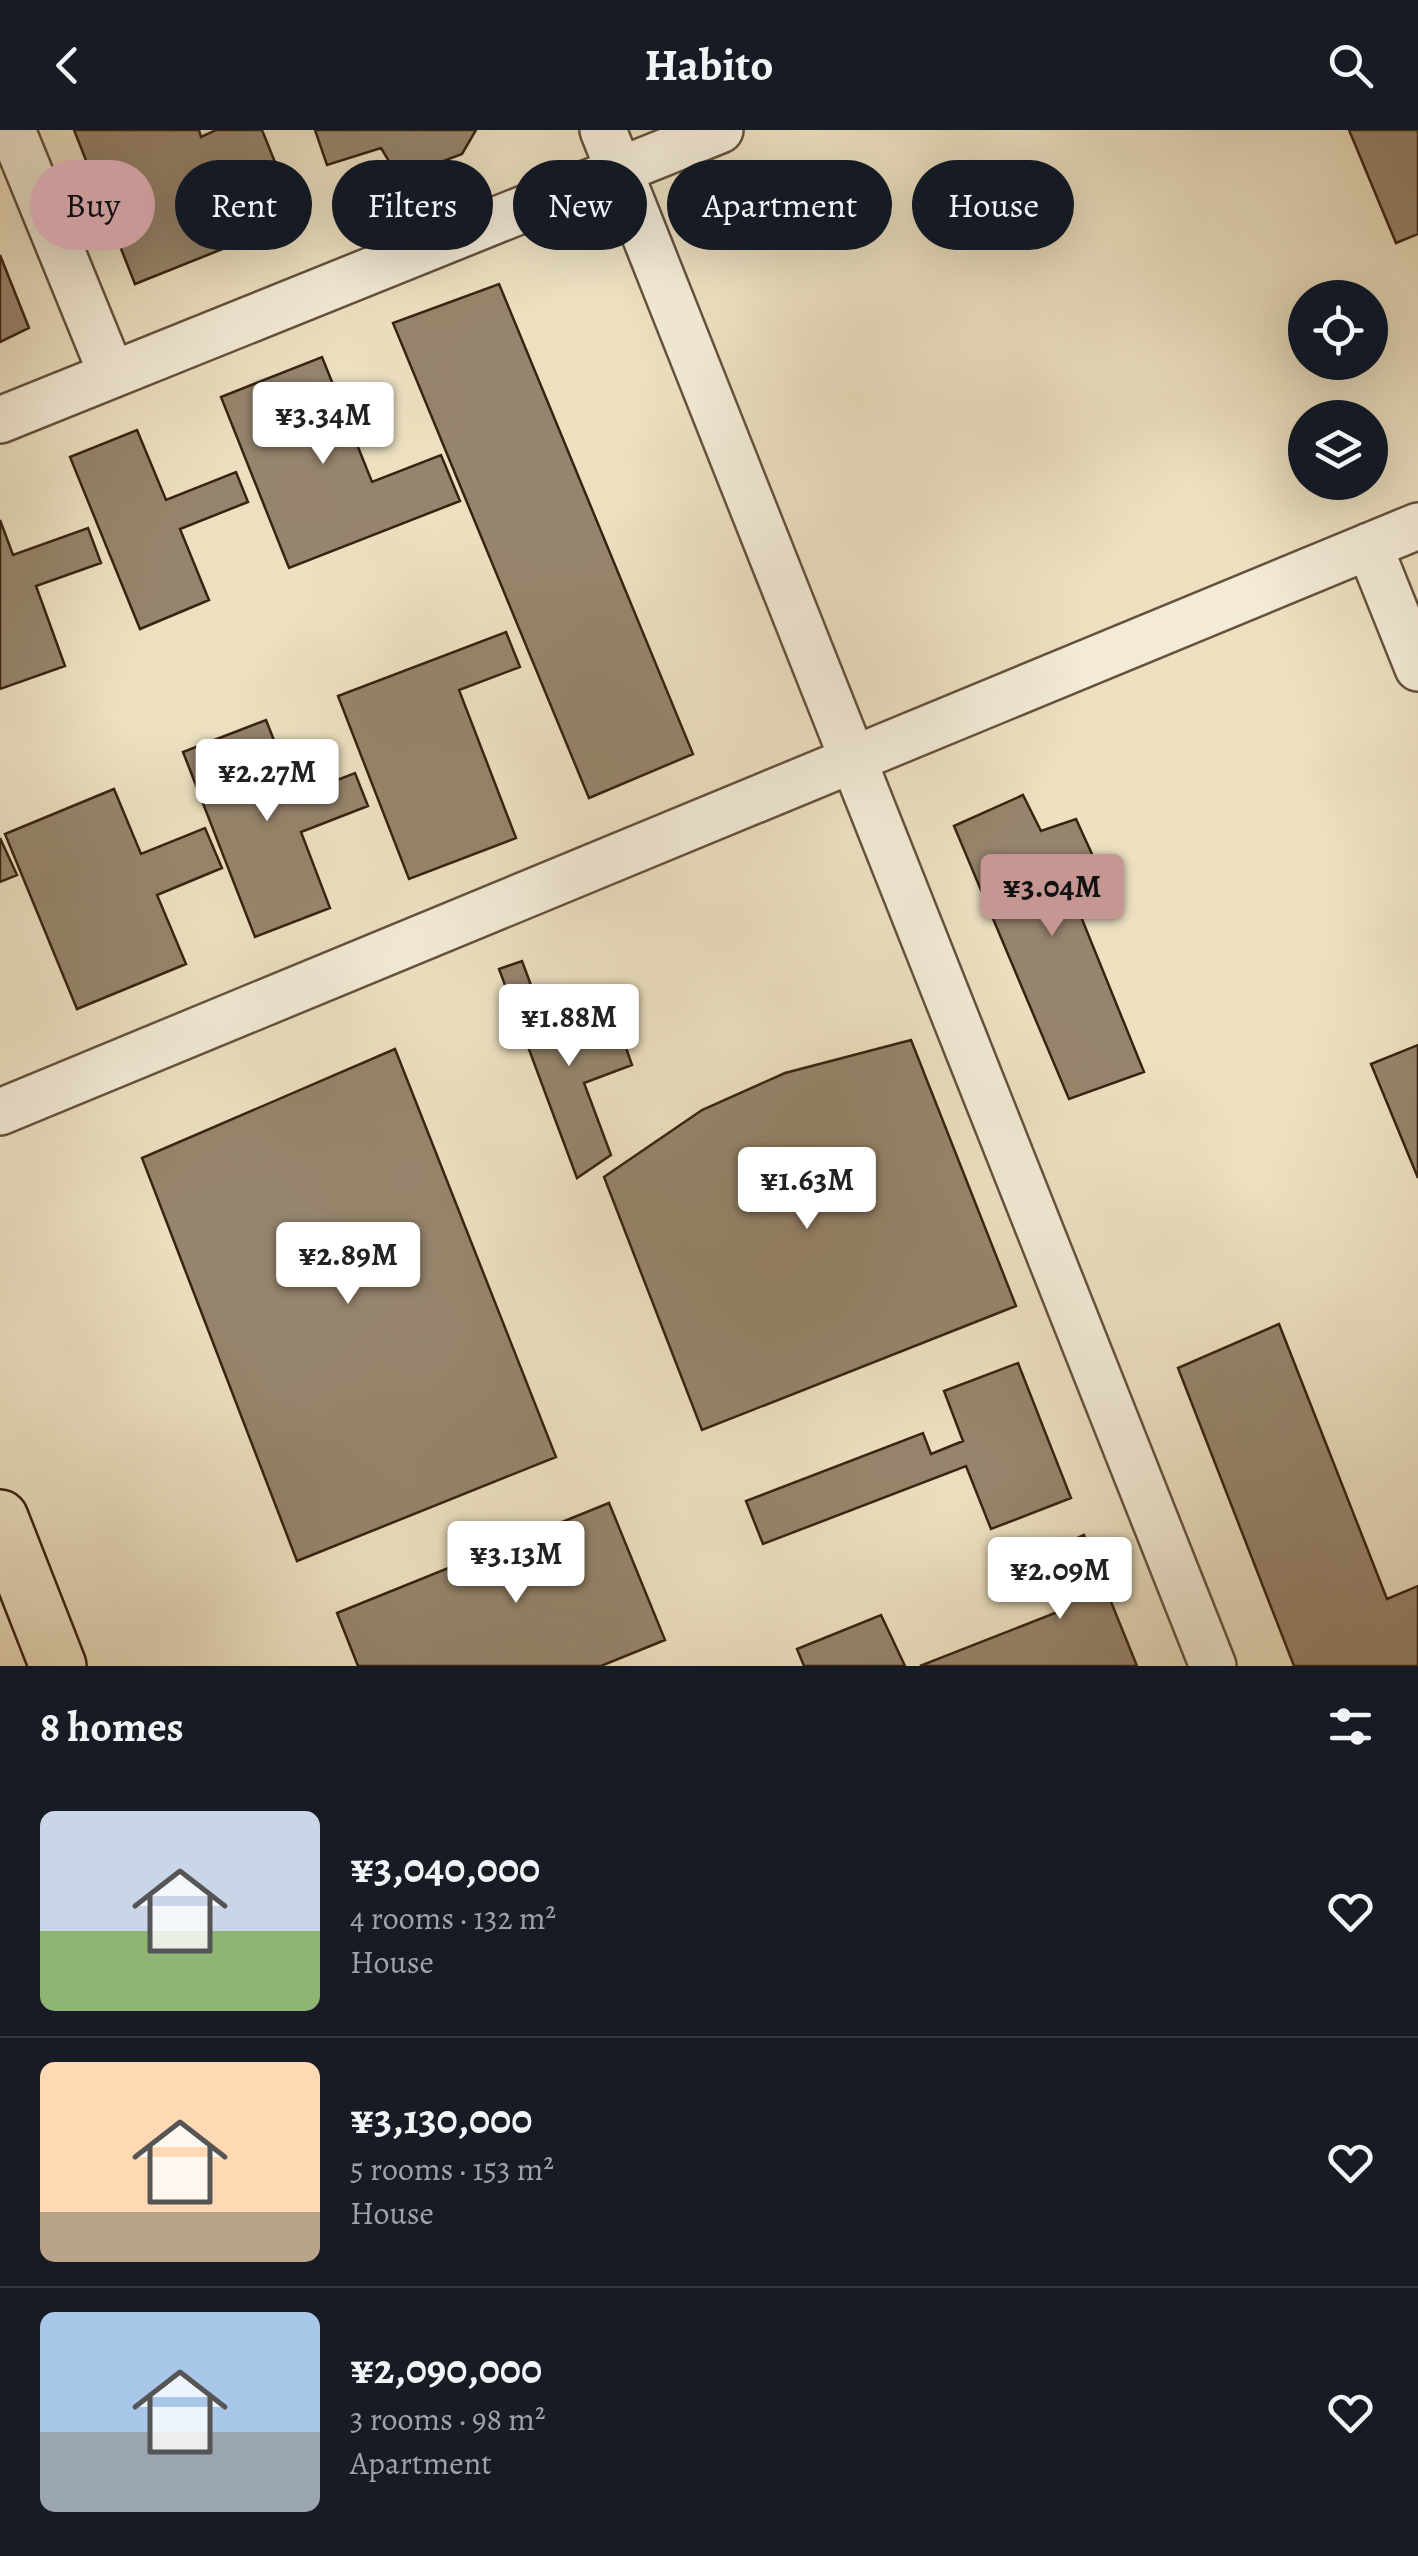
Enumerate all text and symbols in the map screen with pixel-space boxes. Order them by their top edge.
text: Habito [644,34,774,96]
icon: back [40,38,95,93]
icon: search [1323,38,1378,93]
chip: Buy [30,160,155,250]
chip: Rent [175,160,312,250]
chip: Filters [332,160,493,250]
chip: New [513,160,647,250]
chip: Apartment [667,160,892,250]
chip: House [912,160,1074,250]
map controls [1288,280,1388,500]
button: locate [1288,280,1388,380]
pin: ¥3.34M [242,382,404,467]
text: ¥3.34M [275,392,371,436]
button: layers [1288,400,1388,500]
pin: ¥2.27M [186,739,348,824]
text: ¥2.27M [218,749,316,793]
pin: ¥3.04M [971,854,1133,939]
text: ¥3.04M [1003,864,1101,908]
pin: ¥1.88M [488,984,650,1069]
text: ¥1.88M [521,994,617,1038]
pin: ¥1.63M [726,1147,888,1232]
text: ¥1.63M [760,1157,854,1201]
pin: ¥2.89M [267,1222,429,1307]
text: ¥2.89M [298,1232,398,1276]
pin: ¥3.13M [435,1521,597,1606]
text: ¥3.13M [469,1531,563,1575]
pin: ¥2.09M [979,1537,1141,1622]
text: ¥2.09M [1010,1547,1110,1591]
text: 8 homes [40,1698,184,1755]
icon: filters [1323,1699,1378,1754]
text: ¥3,040,000 [350,1839,540,1896]
icon: home [120,1851,240,1971]
icon: heart [1323,1884,1378,1939]
text: 4 rooms · 132 m² [350,1896,556,1940]
text: House [350,1940,434,1984]
text: ¥3,130,000 [350,2090,532,2147]
icon: home [120,2102,240,2222]
icon: heart [1323,2135,1378,2190]
text: 5 rooms · 153 m² [350,2147,554,2191]
text: House [350,2191,434,2235]
text: ¥2,090,000 [350,2340,542,2397]
icon: home [120,2352,240,2472]
icon: heart [1323,2385,1378,2440]
text: 3 rooms · 98 m² [350,2397,546,2441]
text: Apartment [350,2441,492,2485]

